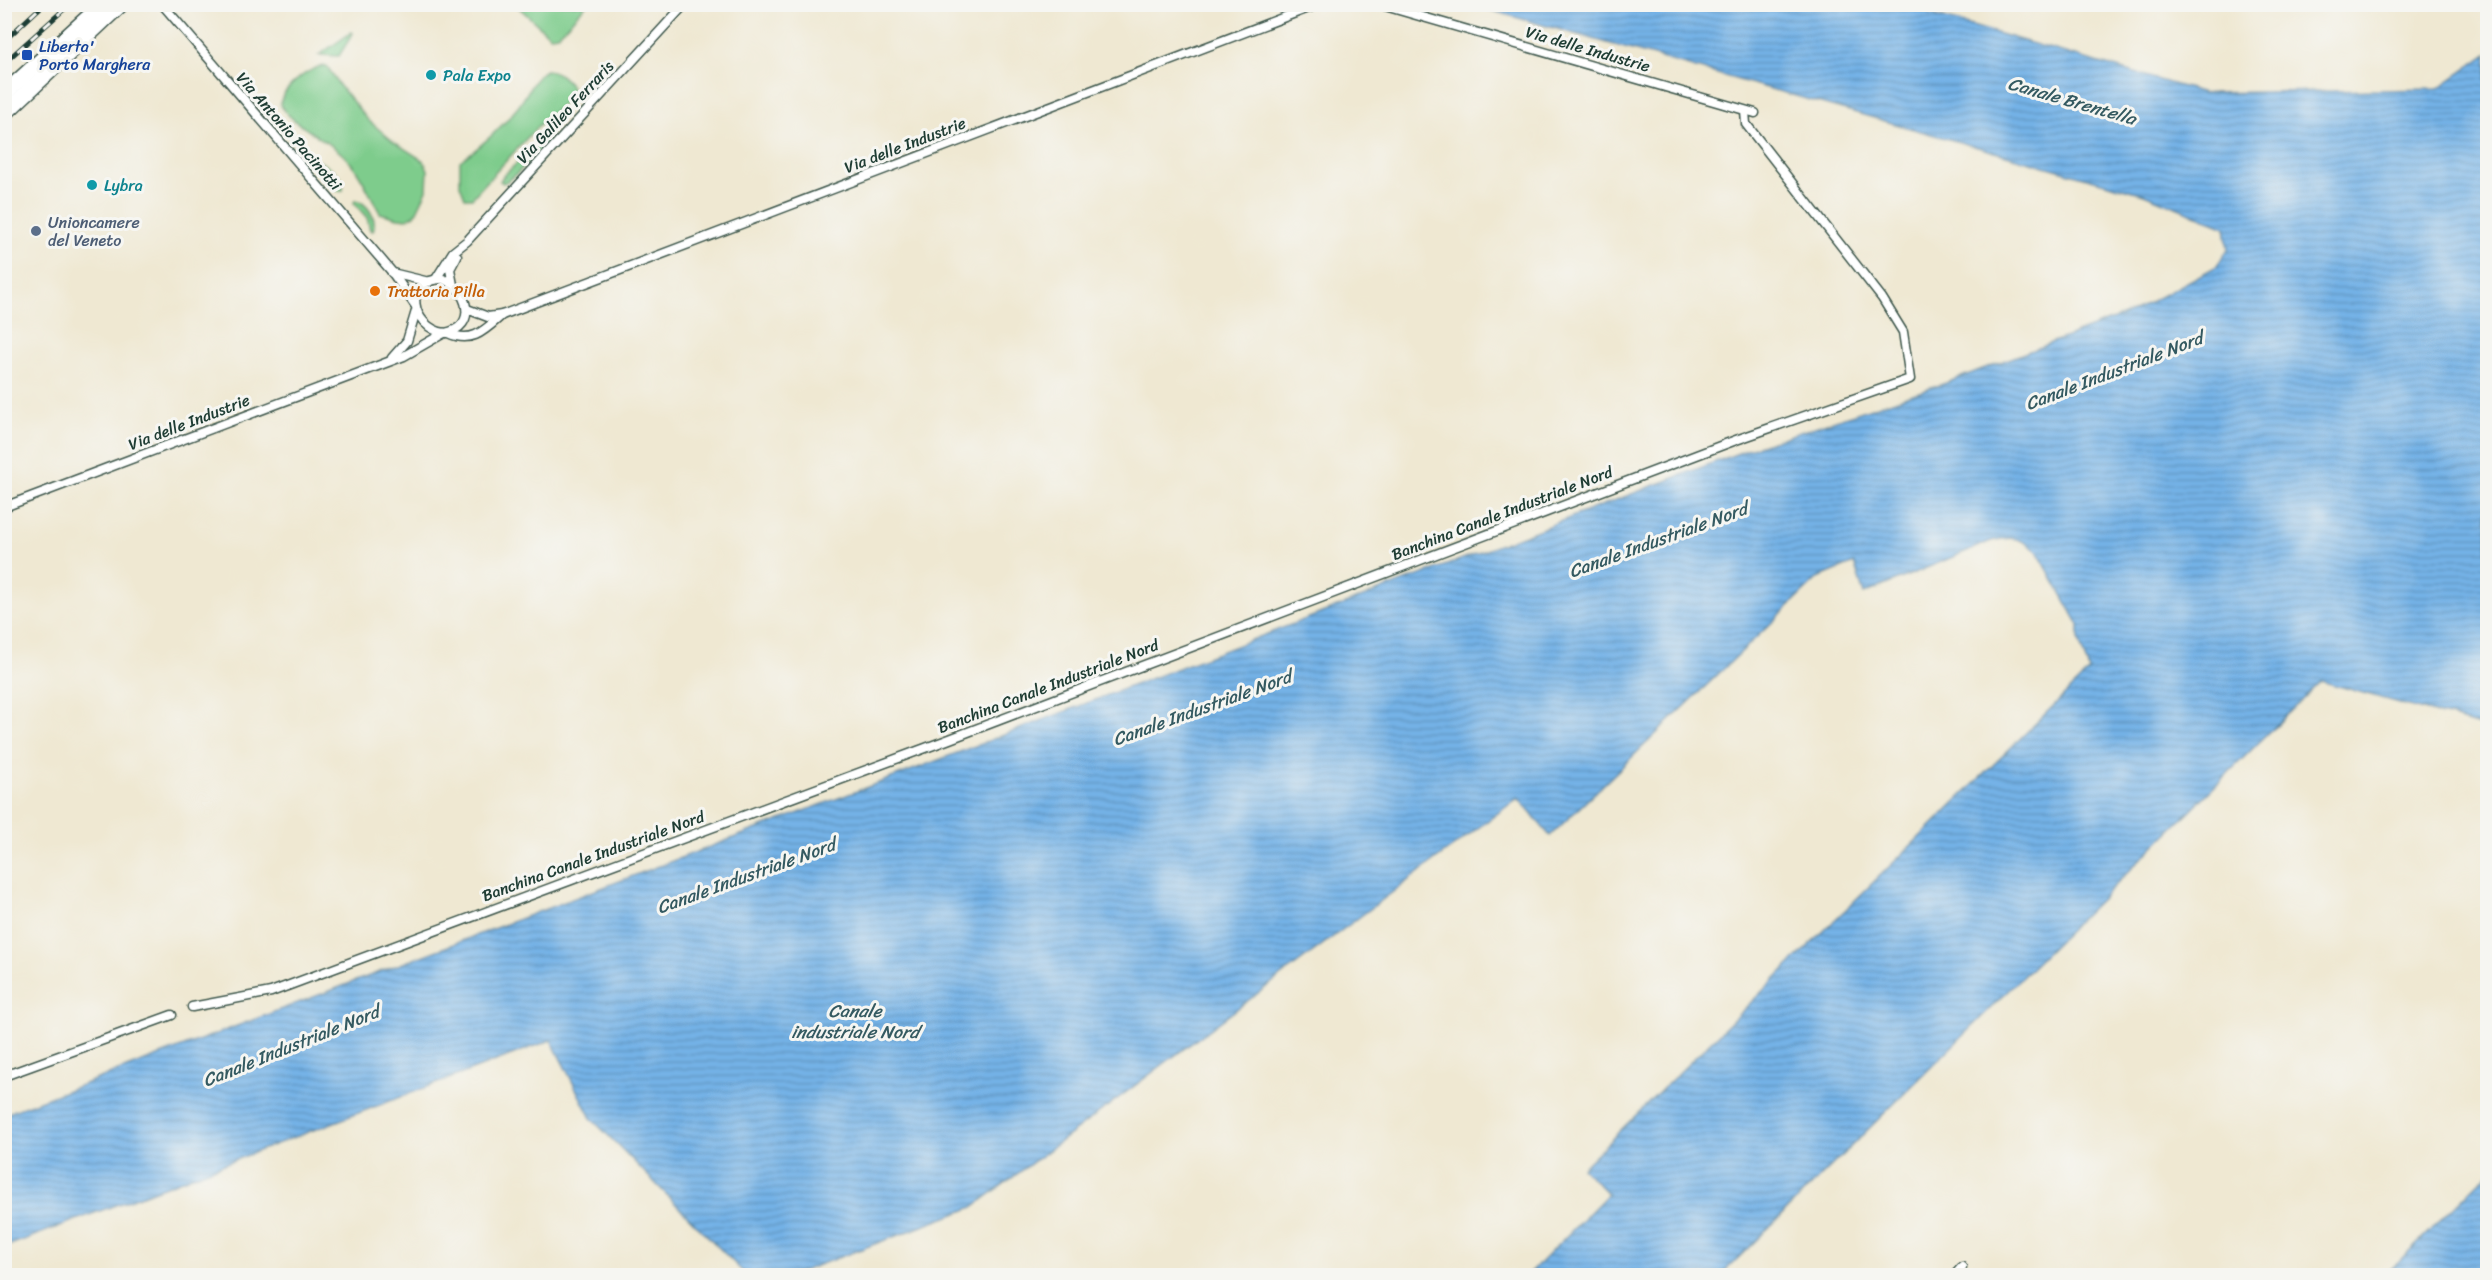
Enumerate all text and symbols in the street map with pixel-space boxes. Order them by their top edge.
street label: Via delle Industrie [1522,17,1654,81]
place label: Liberta' Porto Marghera [39,32,151,79]
marker: Liberta' Porto Marghera [20,48,34,62]
street label: Via Galileo Ferraris [509,53,621,171]
place label: Pala Expo [443,61,511,90]
street label: Via Antonio Pacinotti [229,65,350,198]
water label: Canale Brentella [2004,67,2142,135]
marker: Pala Expo [424,68,438,82]
street label: Via delle Industrie [840,108,970,182]
place label: Lybra [104,171,143,200]
marker: Lybra [85,178,99,192]
place label: Unioncamere del Veneto [48,208,140,255]
marker: Unioncamere del Veneto [29,224,43,238]
place label: Trattoria Pilla [387,277,485,306]
marker: Trattoria Pilla [368,284,382,298]
water label: Canale Industriale Nord [2021,321,2212,420]
street label: Via delle Industrie [124,385,254,459]
street label: Banchina Canale Industriale Nord [1387,457,1618,569]
water label: Canale Industriale Nord [1564,491,1756,587]
street label: Banchina Canale Industriale Nord [933,630,1164,742]
water label: Canale Industriale Nord [1108,659,1300,755]
street label: Banchina Canale Industriale Nord [478,802,710,910]
water label: Canale Industriale Nord [652,827,844,923]
water label: Canale Industriale Nord [198,994,388,1096]
water label: Canale industriale Nord [791,995,923,1048]

